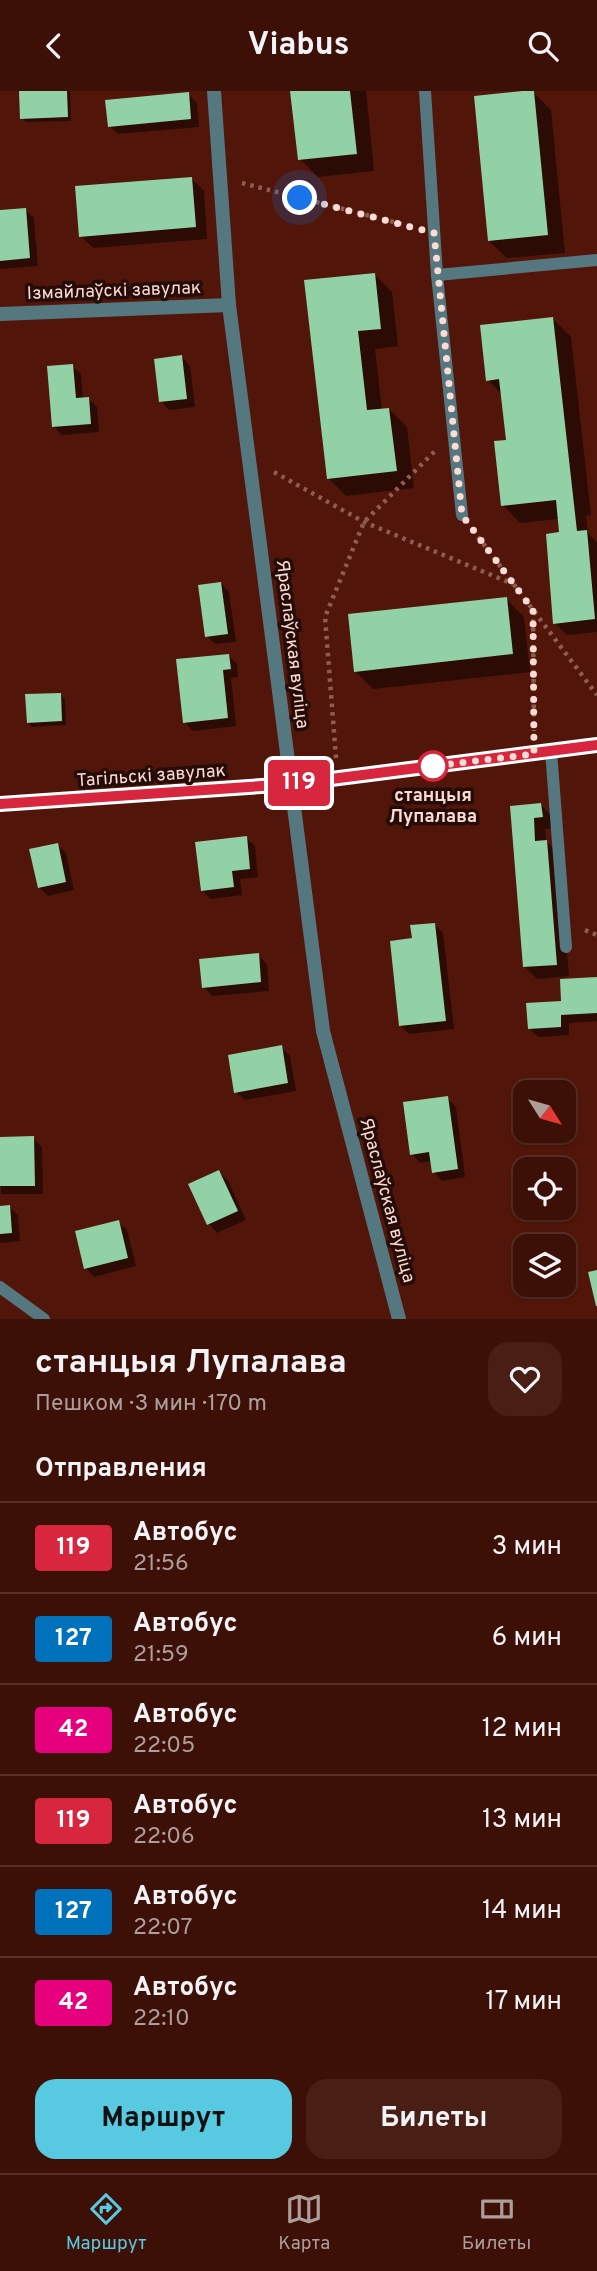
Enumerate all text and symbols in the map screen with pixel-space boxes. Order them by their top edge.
text: Viabus [248,26,349,66]
icon: back [35,27,73,65]
icon: search [524,27,562,65]
your location [282,180,317,215]
street label: Ізмайлаўскі завулак [27,277,202,306]
street label: Яраслаўская вуліца [270,558,313,730]
marker: станцыя Лупалава [418,751,448,781]
street label: Тагільскі завулак [76,760,226,793]
line badge: 119 [259,760,339,806]
text: 119 [282,768,316,798]
place label: станцыя Лупалава [389,785,477,829]
north arrow [513,1080,576,1143]
map controls [513,1080,576,1297]
street label: Яраслаўская вуліца [353,1115,420,1286]
button: locate [513,1157,576,1220]
button: layers [513,1234,576,1297]
button: heart [488,1342,562,1416]
text: станцыя Лупалава [35,1343,347,1385]
text: Пешком · 3 мин · 170 m [35,1390,267,1419]
text: Отправления [35,1453,207,1486]
text: Автобус [133,1517,238,1550]
text: 3 мин [492,1531,562,1564]
text: 119 [57,1533,90,1563]
text: 21:56 [133,1550,189,1579]
text: Автобус [133,1608,238,1641]
text: 6 мин [492,1622,562,1655]
text: 127 [55,1624,92,1654]
text: 21:59 [133,1641,189,1670]
text: Автобус [133,1699,238,1732]
text: 12 мин [482,1713,562,1746]
text: 42 [58,1715,89,1745]
text: 22:05 [133,1732,195,1761]
text: Автобус [133,1790,238,1823]
text: 13 мин [482,1804,562,1837]
text: 119 [57,1806,90,1836]
text: 22:06 [133,1823,195,1852]
text: Автобус [133,1881,238,1914]
text: 14 мин [482,1895,562,1928]
text: 127 [55,1897,92,1927]
text: 22:07 [133,1914,192,1943]
text: Автобус [133,1972,238,2005]
text: 17 мин [485,1986,562,2019]
text: 42 [58,1988,89,2018]
text: 22:10 [133,2005,190,2034]
button: Маршрут [35,2079,292,2159]
button: Билеты [306,2079,562,2159]
tab: Маршрут [66,2190,147,2256]
tab: Карта [278,2190,330,2256]
tab: Билеты [462,2190,531,2256]

